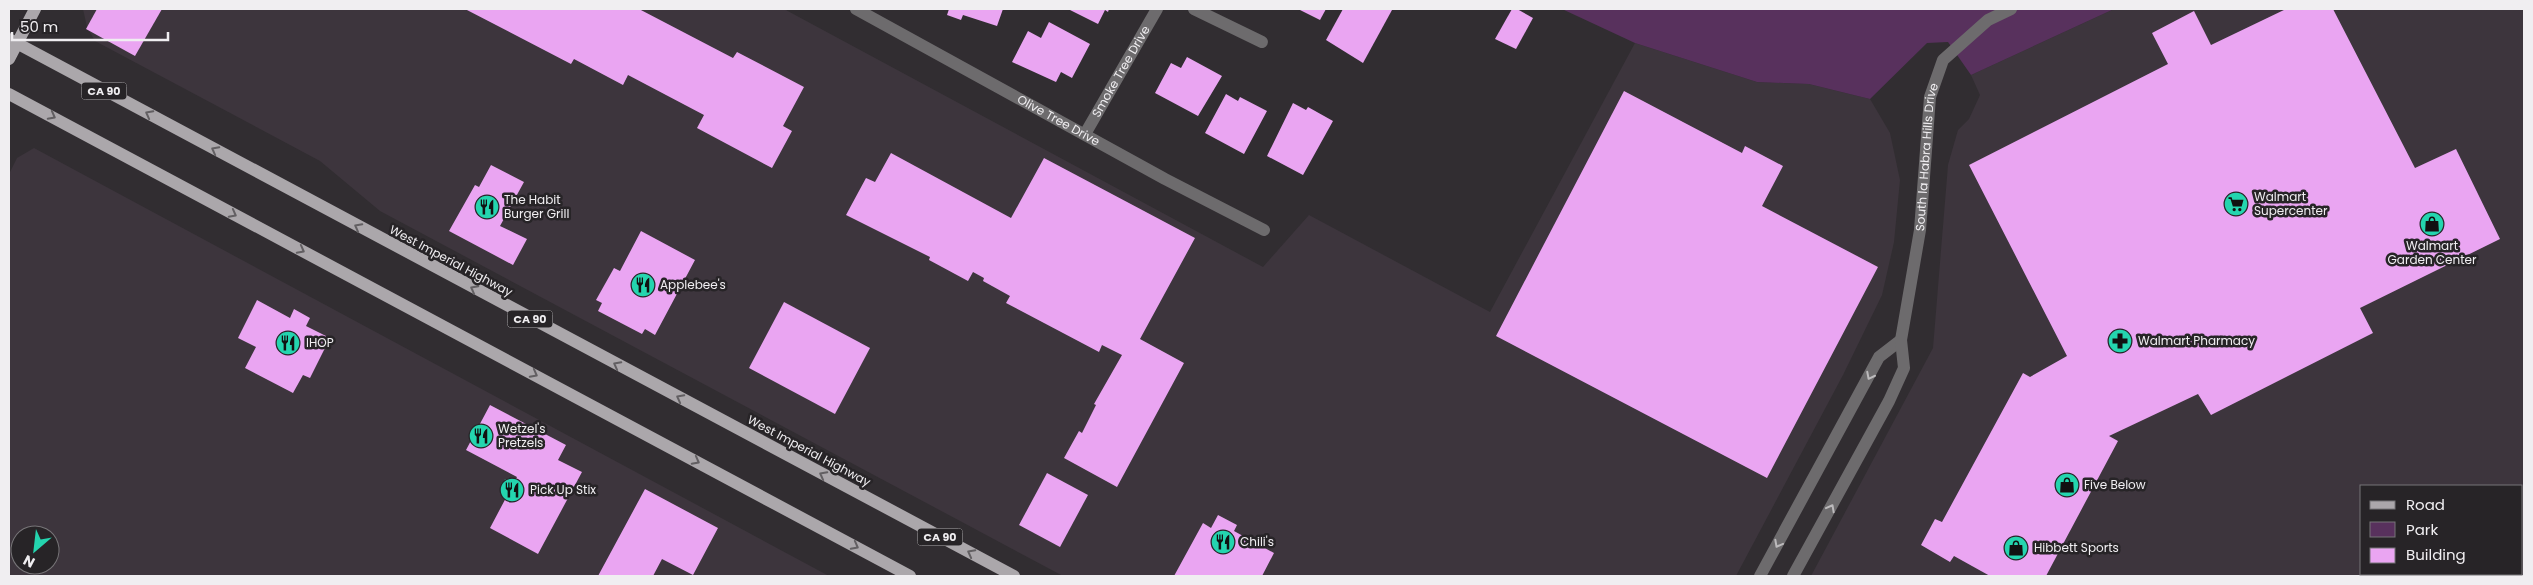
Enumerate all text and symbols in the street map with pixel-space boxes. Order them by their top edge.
scale bar [12,10,169,42]
text: 50 m [20,16,58,37]
street label: Smoke Tree Drive [1087,22,1154,120]
street label: South la Habra Hills Drive [1911,80,1942,232]
road number: CA 90 [82,82,126,100]
street label: Olive Tree Drive [1014,90,1103,150]
one-way arrow [47,110,56,120]
one-way arrow [145,111,154,121]
one-way arrow [211,146,220,156]
place label: Walmart Supercenter [2254,188,2328,219]
place label: The Habit Burger Grill [504,191,569,222]
supermarket icon: Walmart Supercenter [2223,191,2249,217]
restaurant icon: The Habit Burger Grill [474,194,500,220]
one-way arrow [228,208,237,218]
shop icon: Walmart Garden Center [2419,211,2445,237]
street label: West Imperial Highway [387,221,516,300]
one-way arrow [354,223,363,233]
place label: Walmart Garden Center [2387,237,2477,268]
one-way arrow [296,244,305,254]
restaurant icon: Applebee's [630,272,656,298]
place label: Applebee's [660,276,726,293]
one-way arrow [470,285,479,295]
road number: CA 90 [508,310,552,328]
pharmacy icon: Walmart Pharmacy [2107,328,2133,354]
restaurant icon: IHOP [275,330,301,356]
place label: Walmart Pharmacy [2138,332,2255,349]
place label: IHOP [306,334,334,351]
one-way arrow [614,361,623,371]
one-way arrow [528,368,537,378]
one-way arrow [1866,371,1876,380]
one-way arrow [676,394,685,404]
street label: West Imperial Highway [745,411,874,490]
place label: Wetzel's Pretzels [498,420,546,451]
restaurant icon: Wetzel's Pretzels [468,423,494,449]
one-way arrow [691,455,700,465]
one-way arrow [819,471,828,481]
shop icon: Five Below [2054,472,2080,498]
place label: Five Below [2084,476,2146,493]
restaurant icon: Pick Up Stix [499,477,525,503]
place label: Pick Up Stix [530,481,596,498]
legend [2360,485,2523,575]
text: Road [2406,494,2445,515]
one-way arrow [1825,504,1835,513]
text: Park [2406,519,2438,540]
north arrow [10,525,60,575]
road number: CA 90 [918,528,962,546]
restaurant icon: Chili's [1210,529,1236,555]
place label: Chili's [1240,533,1274,550]
shop icon: Hibbett Sports [2003,535,2029,561]
one-way arrow [1774,539,1784,548]
place label: Hibbett Sports [2034,539,2119,556]
one-way arrow [850,540,859,550]
text: Building [2406,544,2466,565]
text: N [20,550,38,573]
one-way arrow [967,550,976,560]

